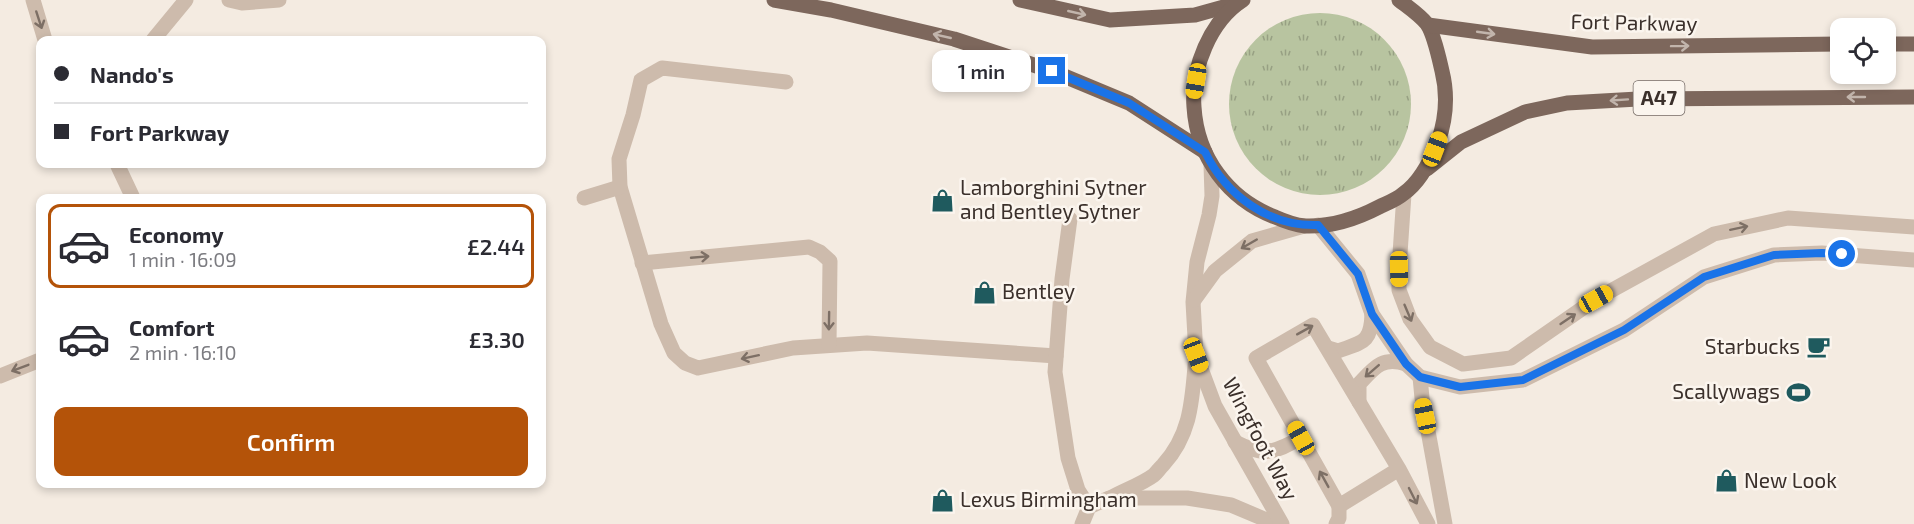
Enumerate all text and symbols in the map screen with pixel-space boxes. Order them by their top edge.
one-way arrow [1068,7,1087,19]
street label: Fort Parkway [1570,8,1698,35]
one-way arrow [34,10,45,29]
map controls [1830,18,1896,84]
button: locate [1830,18,1896,84]
one-way arrow [1475,27,1495,38]
one-way arrow [933,30,952,42]
one-way arrow [1669,40,1689,52]
callout: 1 min [932,50,1031,92]
route end [1038,57,1065,84]
text: 1 min [958,59,1005,83]
text: Nando's [90,61,174,87]
car [1184,62,1208,100]
road number: A47 [1634,81,1684,115]
one-way arrow [1846,91,1866,103]
one-way arrow [1609,94,1629,105]
text: Fort Parkway [90,119,229,145]
car [1420,129,1450,169]
place label: Lamborghini Sytner and Bentley Sytner [960,174,1147,223]
shop icon: Lamborghini Sytner and Bentley Sytner [929,187,955,213]
icon: car [57,219,111,273]
text: Economy [129,221,224,247]
one-way arrow [1729,222,1748,234]
text: £2.44 [467,233,525,259]
one-way arrow [1241,238,1258,250]
route start [1828,240,1855,267]
text: 1 min · 16:09 [129,247,237,271]
one-way arrow [690,251,709,262]
car [1390,251,1408,287]
place label: Bentley [1002,278,1075,303]
shop icon: Bentley [971,279,997,305]
car [1576,282,1616,316]
one-way arrow [1403,304,1414,322]
one-way arrow [823,311,835,331]
icon: car [57,312,111,366]
one-way arrow [1559,313,1576,325]
text: Comfort [129,314,214,340]
one-way arrow [1296,324,1313,336]
text: £3.30 [469,326,525,352]
place label: Starbucks [1705,333,1800,358]
cafe icon: Starbucks [1805,334,1831,360]
car [1181,335,1211,375]
text: 2 min · 16:10 [129,340,237,364]
one-way arrow [741,352,761,363]
one-way arrow [11,363,30,374]
one-way arrow [1365,364,1380,378]
street label: Wingfoot Way [1219,373,1304,504]
place label: Scallywags [1672,378,1780,403]
sports icon: Scallywags [1785,379,1811,405]
car [1412,397,1438,435]
button: Confirm [54,407,528,476]
car [1284,418,1318,458]
place label: New Look [1744,467,1837,492]
shop icon: New Look [1713,468,1739,494]
one-way arrow [1318,471,1329,489]
place label: Lexus Birmingham [960,486,1137,511]
shop icon: Lexus Birmingham [929,487,955,513]
one-way arrow [1408,487,1419,505]

